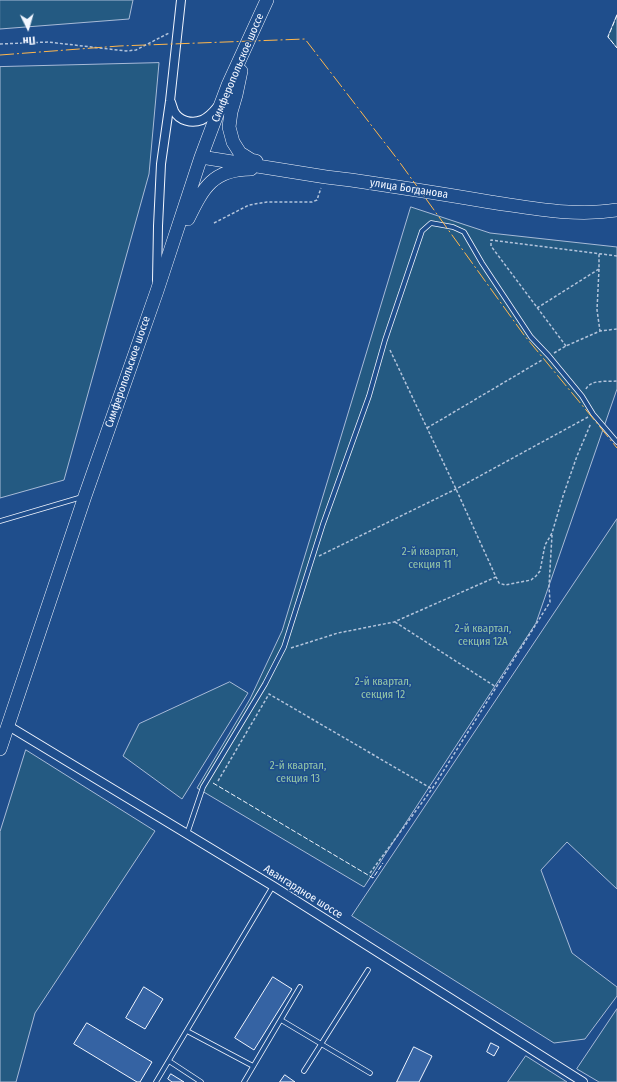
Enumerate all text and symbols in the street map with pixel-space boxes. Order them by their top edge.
north arrow [8,8,48,48]
street label: Симферопольское шоссе [209,12,267,124]
text: Пн [22,33,36,47]
street label: улица Богданова [369,176,449,202]
street label: Симферопольское шоссе [103,314,153,430]
park label: 2-й квартал, секция 11 [402,545,458,571]
park label: 2-й квартал, секция 12А [455,622,511,648]
park label: 2-й квартал, секция 12 [355,675,411,701]
park label: 2-й квартал, секция 13 [270,759,326,785]
street label: Авангардное шоссе [261,862,345,922]

